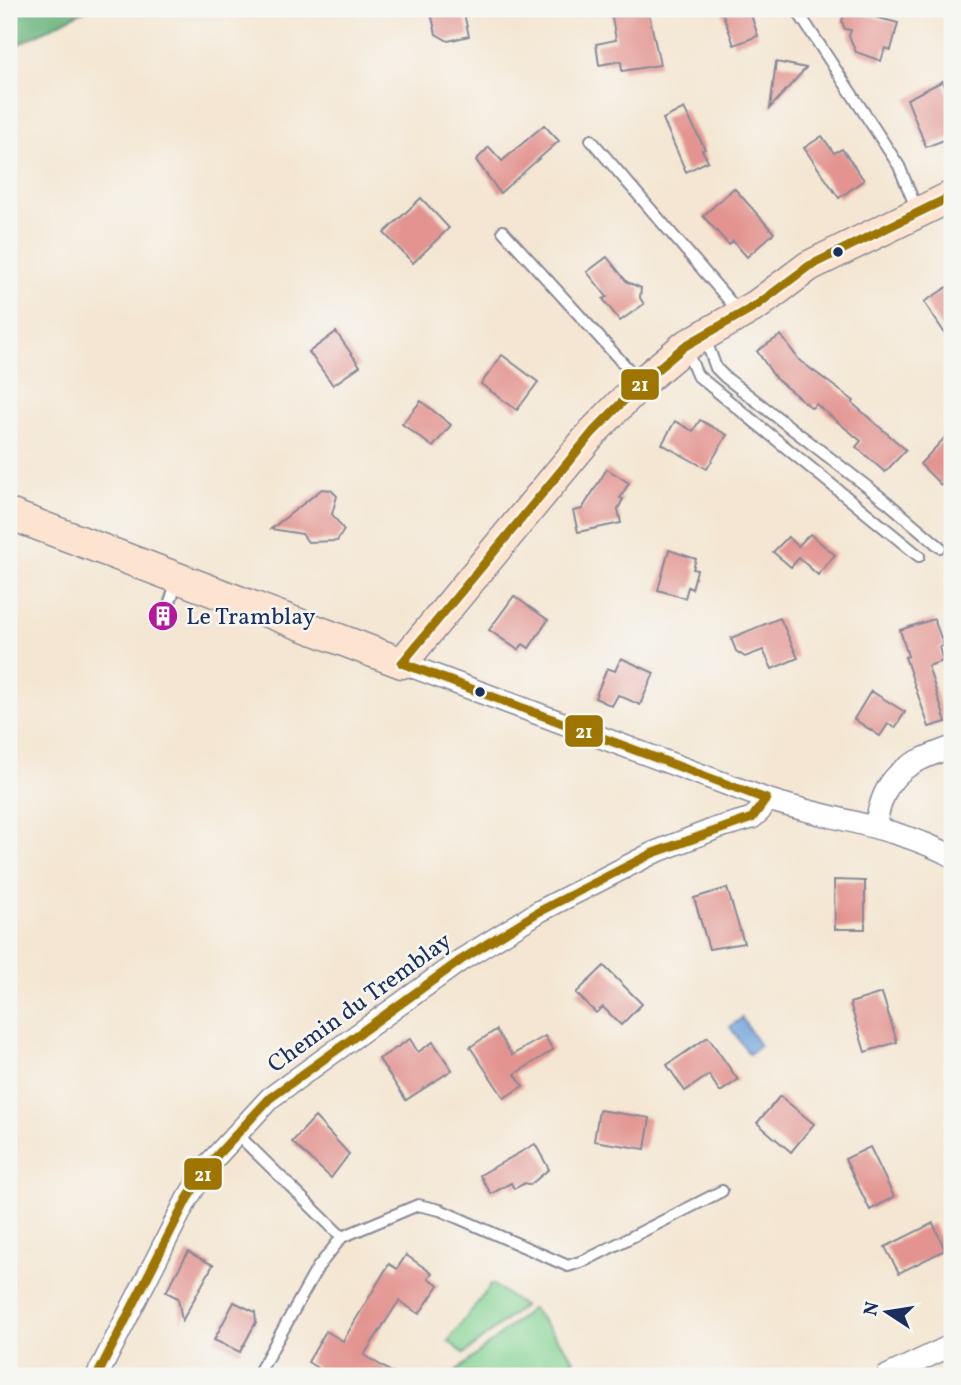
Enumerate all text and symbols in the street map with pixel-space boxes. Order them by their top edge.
unlabelled marker [831,245,845,259]
line badge: 21 [620,368,660,401]
text: 21 [631,373,649,399]
building icon: Le Tramblay [146,599,180,633]
place label: Le Tramblay [186,601,316,635]
unlabelled marker [473,685,487,699]
line badge: 21 [564,714,604,748]
text: 21 [575,720,593,746]
street label: Chemin du Tremblay [261,925,459,1082]
line badge: 21 [183,1157,223,1191]
text: 21 [194,1163,212,1189]
north arrow [852,1276,922,1346]
text: N [858,1299,887,1318]

